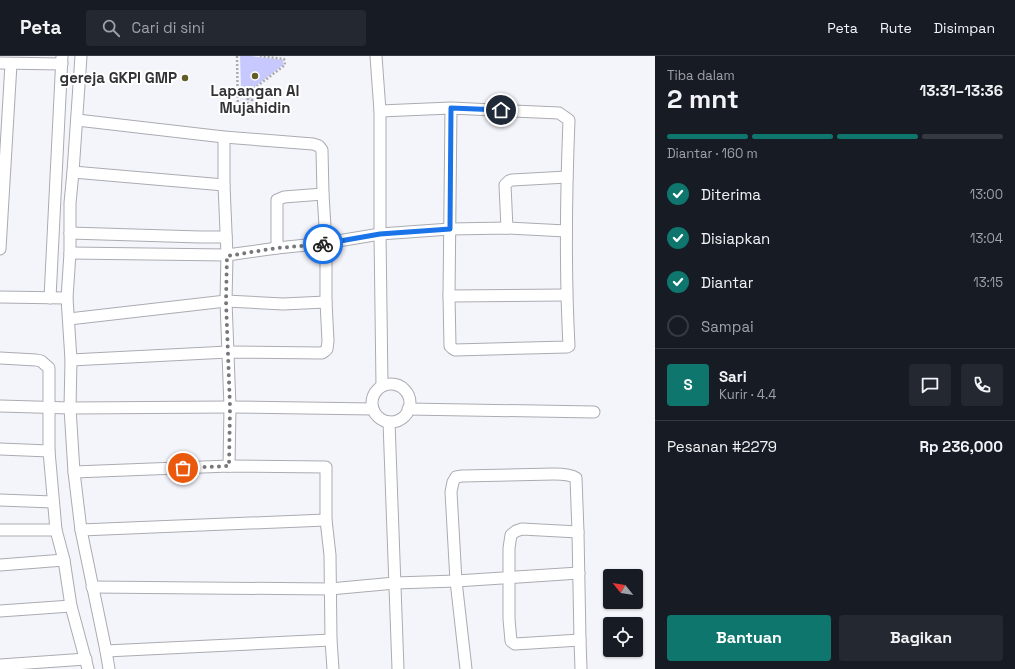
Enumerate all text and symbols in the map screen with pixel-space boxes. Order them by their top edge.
search box [86,10,366,46]
text: Peta [20,15,62,40]
icon: search [100,17,122,39]
text: Cari di sini [132,18,205,37]
text: Peta [827,19,858,37]
text: Rute [880,19,912,37]
text: Disimpan [934,19,995,37]
text: Tiba dalam [667,67,735,84]
place label: gereja GKPI GMP [60,68,177,87]
marker: Lapangan Al Mujahidin [250,71,260,81]
marker: gereja GKPI GMP [180,73,190,83]
place label: Lapangan Al Mujahidin [211,81,299,117]
text: 13:31–13:36 [919,81,1003,100]
text: 2 mnt [667,82,739,116]
pin [484,93,518,127]
icon: home [490,99,512,121]
text: Diantar · 160 m [667,145,758,162]
icon: check [667,183,689,205]
text: Diterima [701,185,761,204]
text: 13:00 [970,186,1003,203]
courier [303,224,343,264]
icon: check [667,227,689,249]
text: Disiapkan [701,229,770,248]
text: 13:04 [970,230,1003,247]
icon: bike [312,233,334,255]
icon: check [667,271,689,293]
text: Diantar [701,273,753,292]
text: 13:15 [973,274,1003,291]
text: Sampai [701,317,754,336]
button: chat [909,364,951,406]
button: phone [961,364,1003,406]
text: Sari [719,367,747,386]
text: S [683,375,693,394]
text: Kurir · 4.4 [719,386,776,403]
text: Pesanan #2279 [667,437,777,456]
text: Rp 236,000 [919,437,1003,456]
pin [166,451,200,485]
icon: bag [172,457,194,479]
north arrow [603,569,643,609]
map controls [603,569,643,657]
button: Bantuan [667,615,831,661]
button: Bagikan [839,615,1003,661]
button: locate [603,617,643,657]

